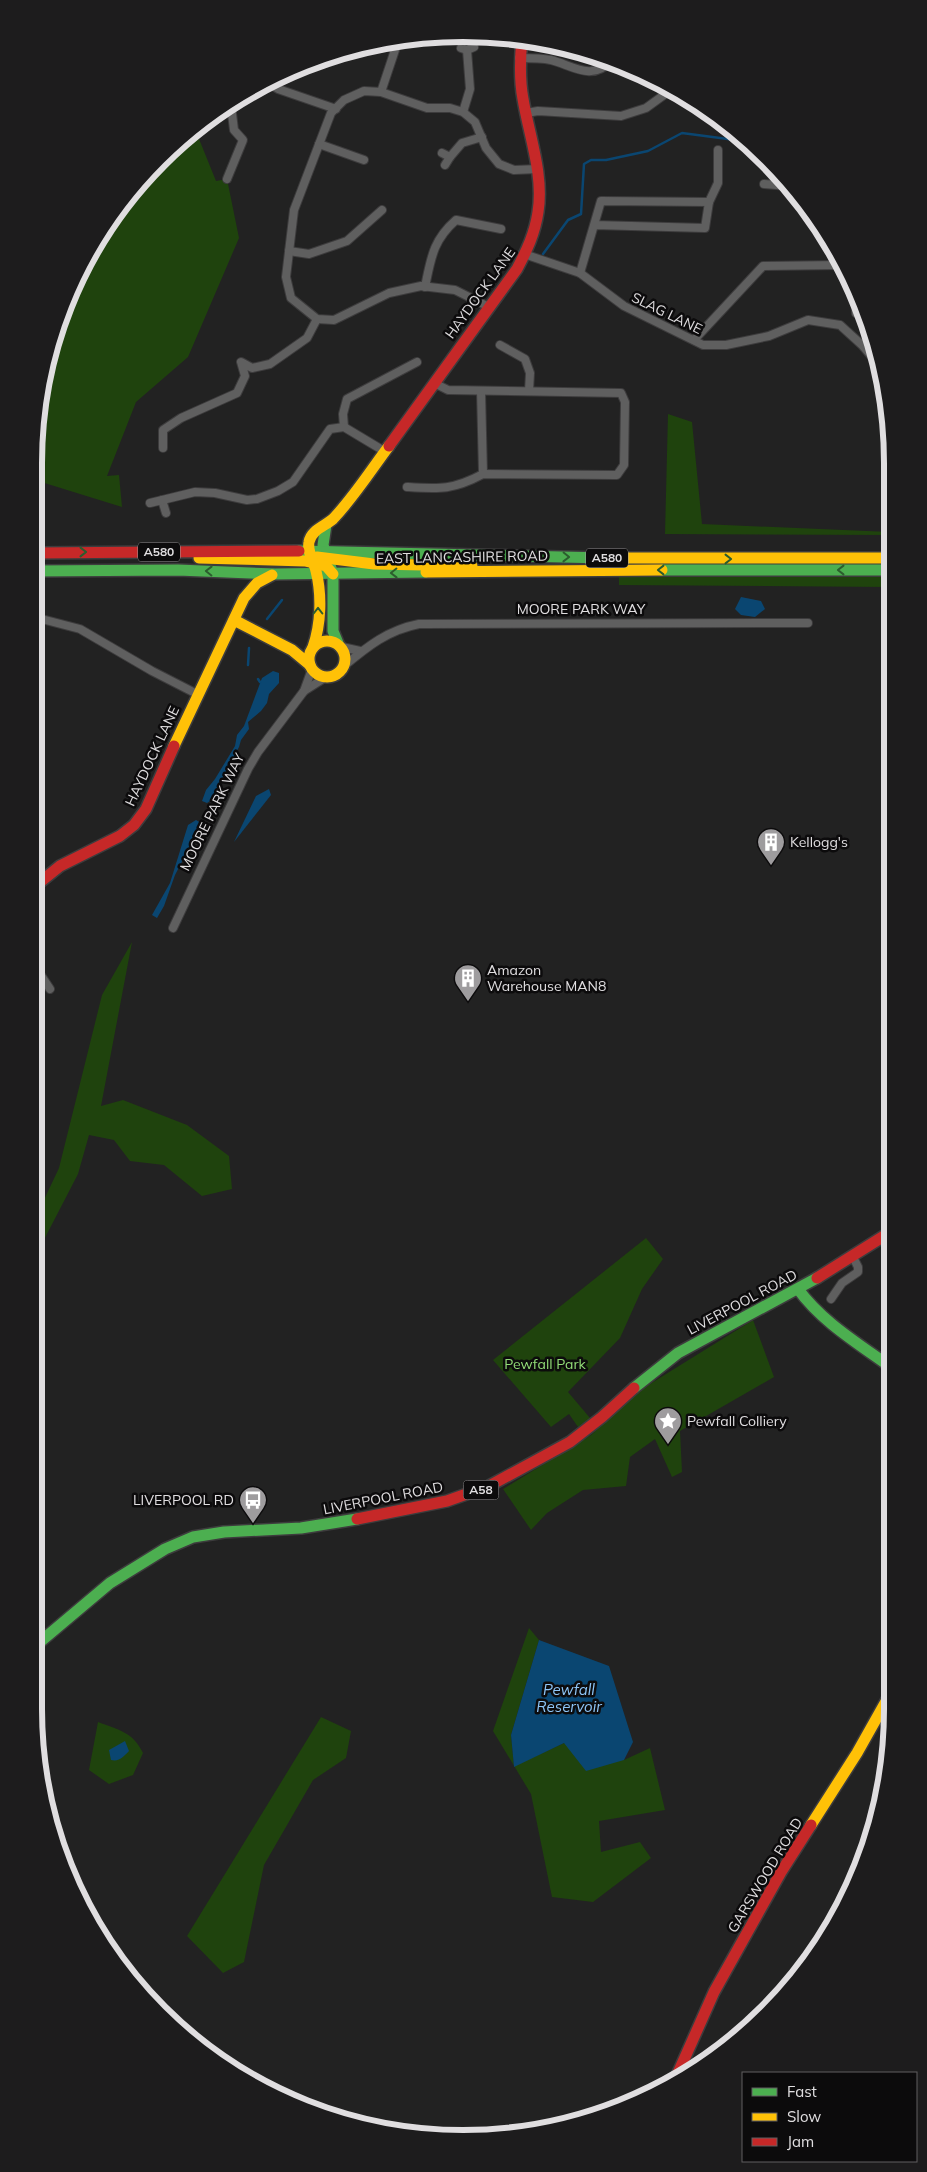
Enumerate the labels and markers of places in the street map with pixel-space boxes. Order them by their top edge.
building icon: Kellogg's [756,827,786,866]
place label: Kellogg's [790,833,848,851]
place label: Amazon Warehouse MAN8 [487,961,606,995]
building icon: Amazon Warehouse MAN8 [453,963,483,1002]
place icon: Pewfall Colliery [653,1406,683,1445]
place label: Pewfall Colliery [687,1412,787,1430]
bus stop icon: LIVERPOOL RD [238,1485,268,1524]
place label: LIVERPOOL RD [133,1491,234,1509]

